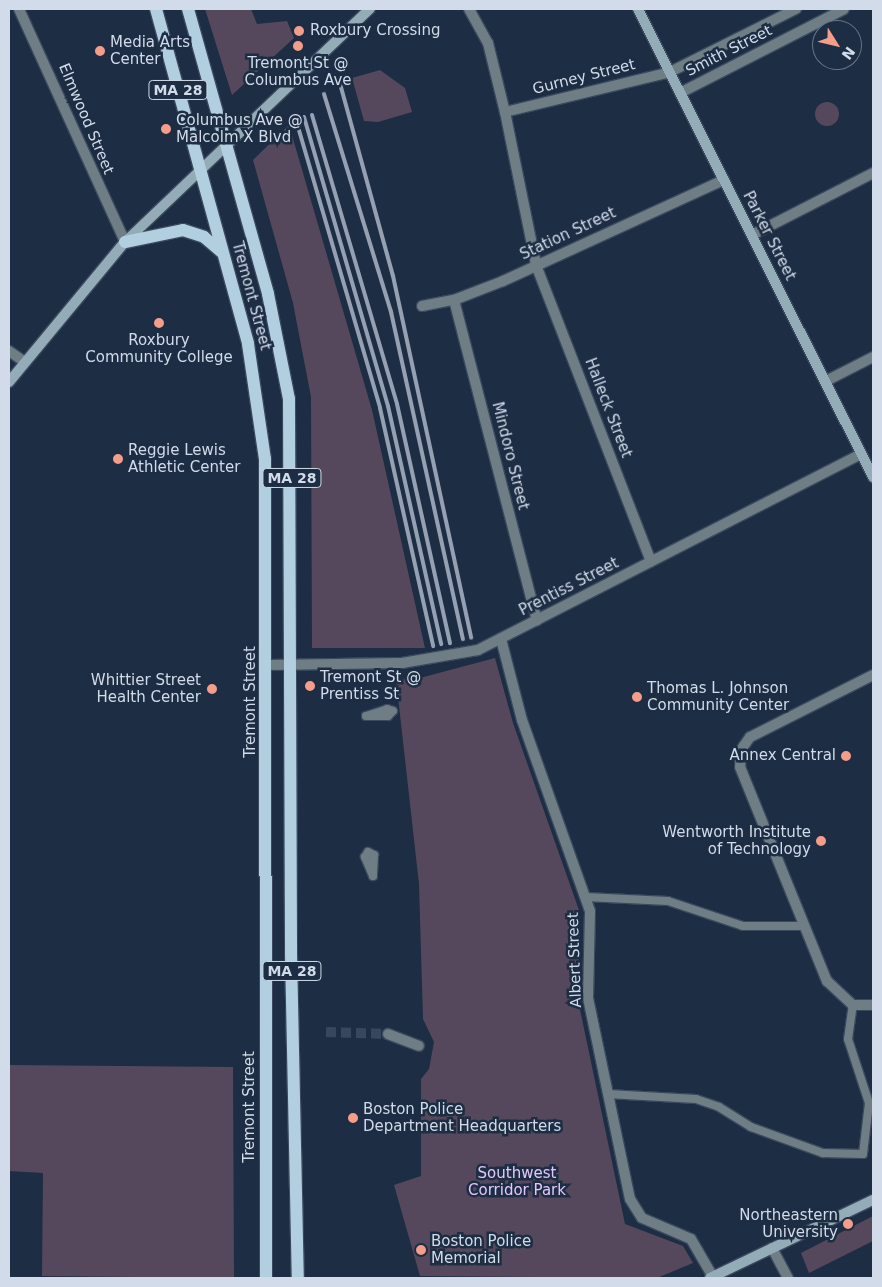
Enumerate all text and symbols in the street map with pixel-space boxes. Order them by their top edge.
north arrow [812,20,862,70]
place label: Roxbury Crossing [310,22,440,40]
street label: Smith Street [683,22,775,80]
marker: Roxbury Crossing [292,24,306,38]
place label: Media Arts Center [110,33,190,68]
marker: Tremont St @ Columbus Ave [292,40,304,52]
text: N [838,44,858,63]
marker: Media Arts Center [94,45,106,57]
place label: Tremont St @ Columbus Ave [244,54,352,89]
street label: Gurney Street [531,56,637,98]
street label: Elmwood Street [55,61,117,177]
road number: MA 28 [148,78,208,102]
place label: Columbus Ave @ Malcolm X Blvd [176,111,303,146]
marker: Columbus Ave @ Malcolm X Blvd [160,123,172,135]
street label: Parker Street [739,188,799,284]
street label: Station Street [517,204,619,264]
street label: Tremont Street [228,240,274,352]
marker: Roxbury Community College [153,317,165,329]
place label: Roxbury Community College [85,331,233,366]
street label: Halleck Street [581,356,635,460]
street label: Mindoro Street [488,400,532,512]
place label: Reggie Lewis Athletic Center [128,441,240,476]
marker: Reggie Lewis Athletic Center [112,453,124,465]
road number: MA 28 [262,466,322,489]
street label: Prentiss Street [516,554,622,620]
street label: Tremont Street [242,646,260,758]
place label: Tremont St @ Prentiss St [320,668,421,703]
place label: Whittier Street Health Center [91,671,201,706]
place label: Thomas L. Johnson Community Center [647,679,789,714]
marker: Tremont St @ Prentiss St [304,680,316,692]
marker: Whittier Street Health Center [205,682,219,696]
marker: Thomas L. Johnson Community Center [631,691,643,703]
place label: Annex Central [729,747,836,765]
marker: Annex Central [840,750,852,762]
place label: Wentworth Institute of Technology [662,823,811,858]
marker: Wentworth Institute of Technology [815,835,827,847]
street label: Albert Street [564,912,586,1008]
road number: MA 28 [262,959,322,982]
street label: Tremont Street [241,1051,259,1163]
place label: Boston Police Department Headquarters [363,1100,561,1135]
marker: Boston Police Department Headquarters [347,1112,359,1124]
park label: Southwest Corridor Park [468,1164,566,1199]
place label: Northeastern University [739,1206,838,1241]
marker: Northeastern University [842,1218,854,1230]
place label: Boston Police Memorial [431,1232,531,1267]
marker: Boston Police Memorial [415,1244,427,1256]

